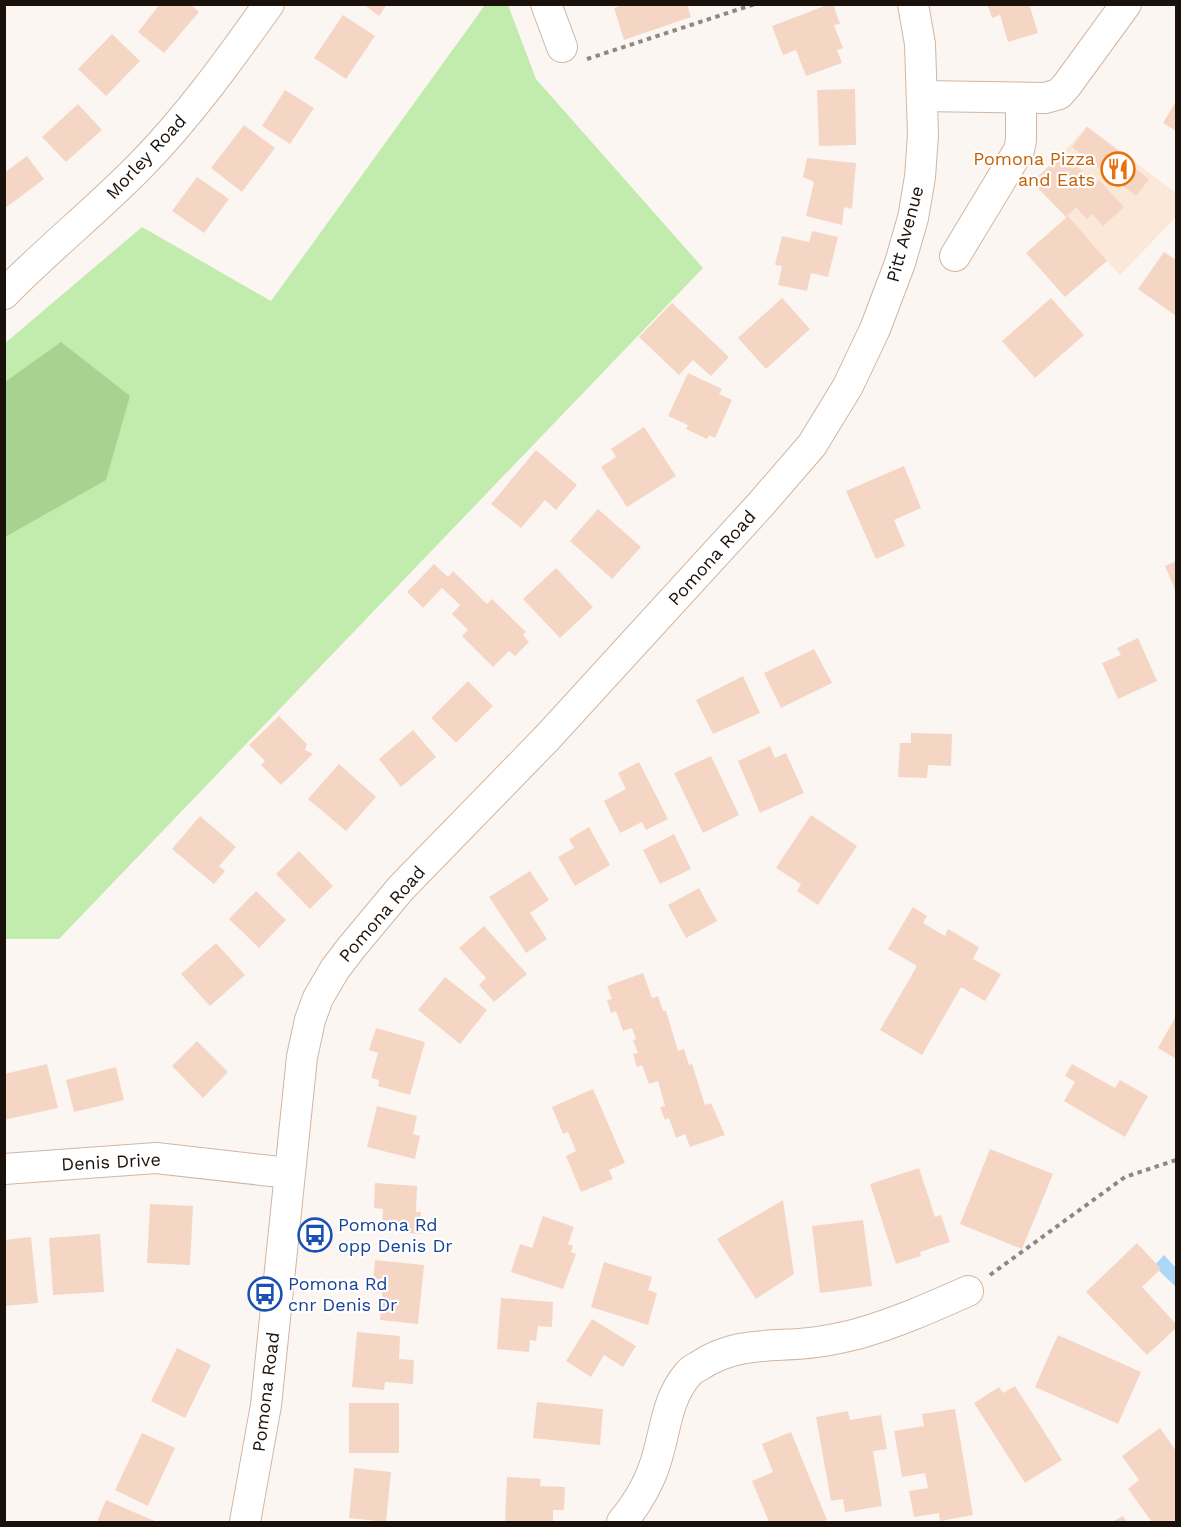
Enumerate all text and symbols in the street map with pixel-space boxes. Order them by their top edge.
street label: Morley Road [101,110,190,203]
place label: Pomona Pizza and Eats [973,148,1095,190]
restaurant icon: Pomona Pizza and Eats [1100,151,1136,187]
street label: Pitt Avenue [882,183,927,284]
street label: Pomona Road [663,506,760,609]
street label: Pomona Road [334,861,429,966]
street label: Denis Drive [61,1148,161,1175]
place label: Pomona Rd opp Denis Dr [338,1214,453,1256]
bus stop icon: Pomona Rd opp Denis Dr [297,1217,333,1253]
place label: Pomona Rd cnr Denis Dr [288,1273,397,1315]
bus stop icon: Pomona Rd cnr Denis Dr [247,1276,283,1312]
street label: Pomona Road [248,1331,283,1453]

